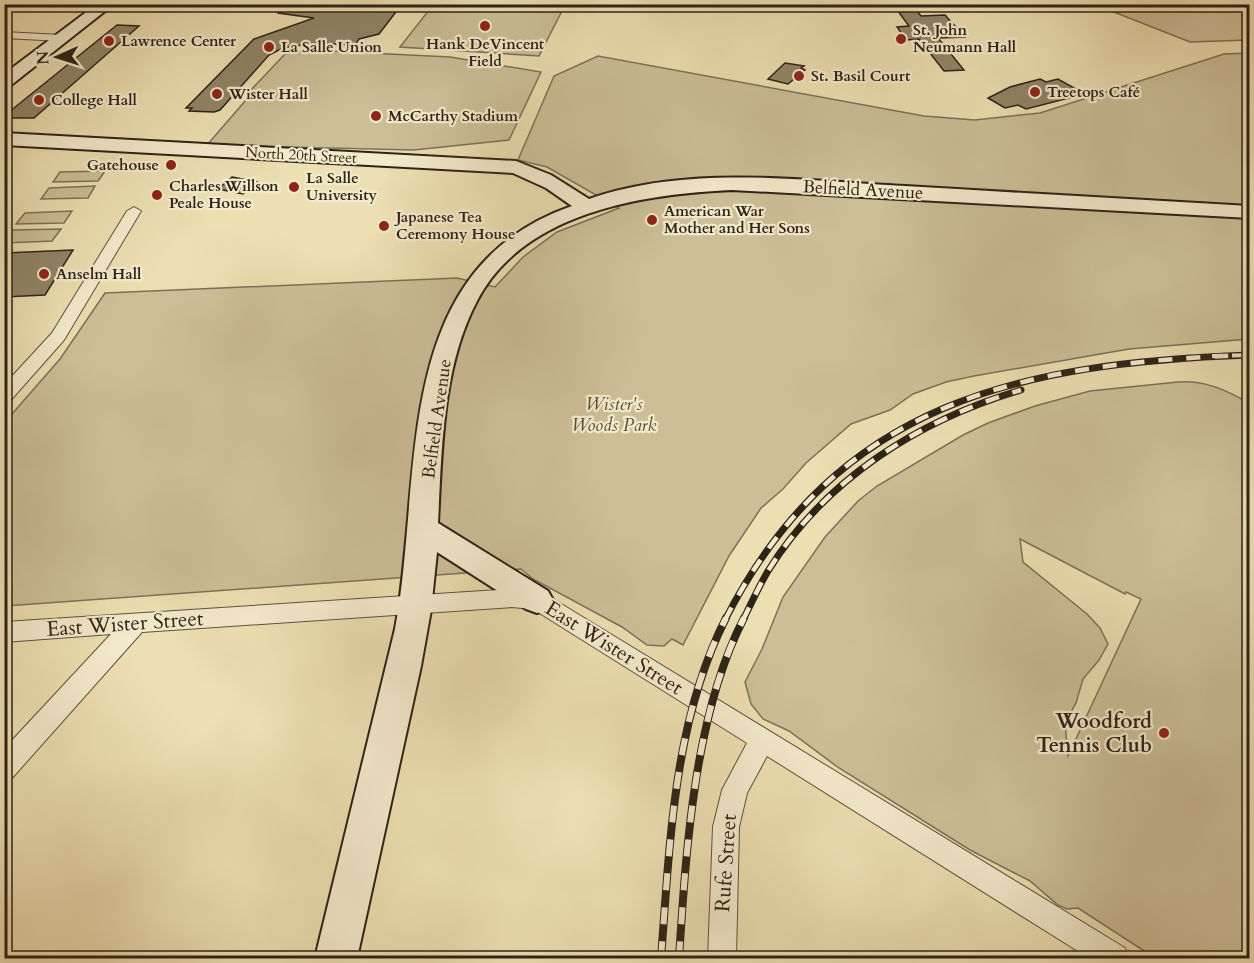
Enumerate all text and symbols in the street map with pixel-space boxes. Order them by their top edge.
marker: Hank DeVincent Field [478,19,492,33]
place label: St. John Neumann Hall [913,20,1017,57]
north arrow [27,27,87,87]
place label: Lawrence Center [121,31,237,51]
marker: St. John Neumann Hall [894,32,908,46]
marker: Lawrence Center [102,34,116,48]
place label: Hank DeVincent Field [426,34,545,71]
place label: La Salle Union [281,37,382,57]
marker: La Salle Union [262,40,276,54]
text: N [32,50,54,65]
place label: St. Basil Court [811,66,911,86]
marker: St. Basil Court [792,69,806,83]
place label: Treetops Café [1047,82,1140,102]
place label: Wister Hall [228,84,309,104]
marker: Treetops Café [1028,85,1042,99]
marker: Wister Hall [210,87,224,101]
place label: College Hall [51,90,138,110]
marker: College Hall [32,93,46,107]
place label: McCarthy Stadium [388,106,518,126]
marker: McCarthy Stadium [369,109,383,123]
street label: North 20th Street [245,142,358,168]
place label: Gatehouse [87,155,159,175]
marker: Gatehouse [164,158,178,172]
place label: La Salle University [306,168,378,205]
street label: Belfield Avenue [802,174,924,206]
place label: Charles Willson Peale House [169,176,279,213]
marker: La Salle University [287,180,301,194]
marker: Charles Willson Peale House [150,188,164,202]
place label: American War Mother and Her Sons [664,201,810,238]
place label: Japanese Tea Ceremony House [394,207,515,244]
marker: American War Mother and Her Sons [645,213,659,227]
marker: Japanese Tea Ceremony House [377,219,391,233]
place label: Anselm Hall [56,264,142,284]
marker: Anselm Hall [37,267,51,281]
street label: Belfield Avenue [416,358,458,480]
park label: Wister's Woods Park [571,392,657,438]
street label: East Wister Street [540,594,689,702]
street label: East Wister Street [45,604,205,644]
place label: Woodford Tennis Club [1036,707,1152,760]
marker: Woodford Tennis Club [1157,726,1171,740]
street label: Rufe Street [708,813,744,913]

